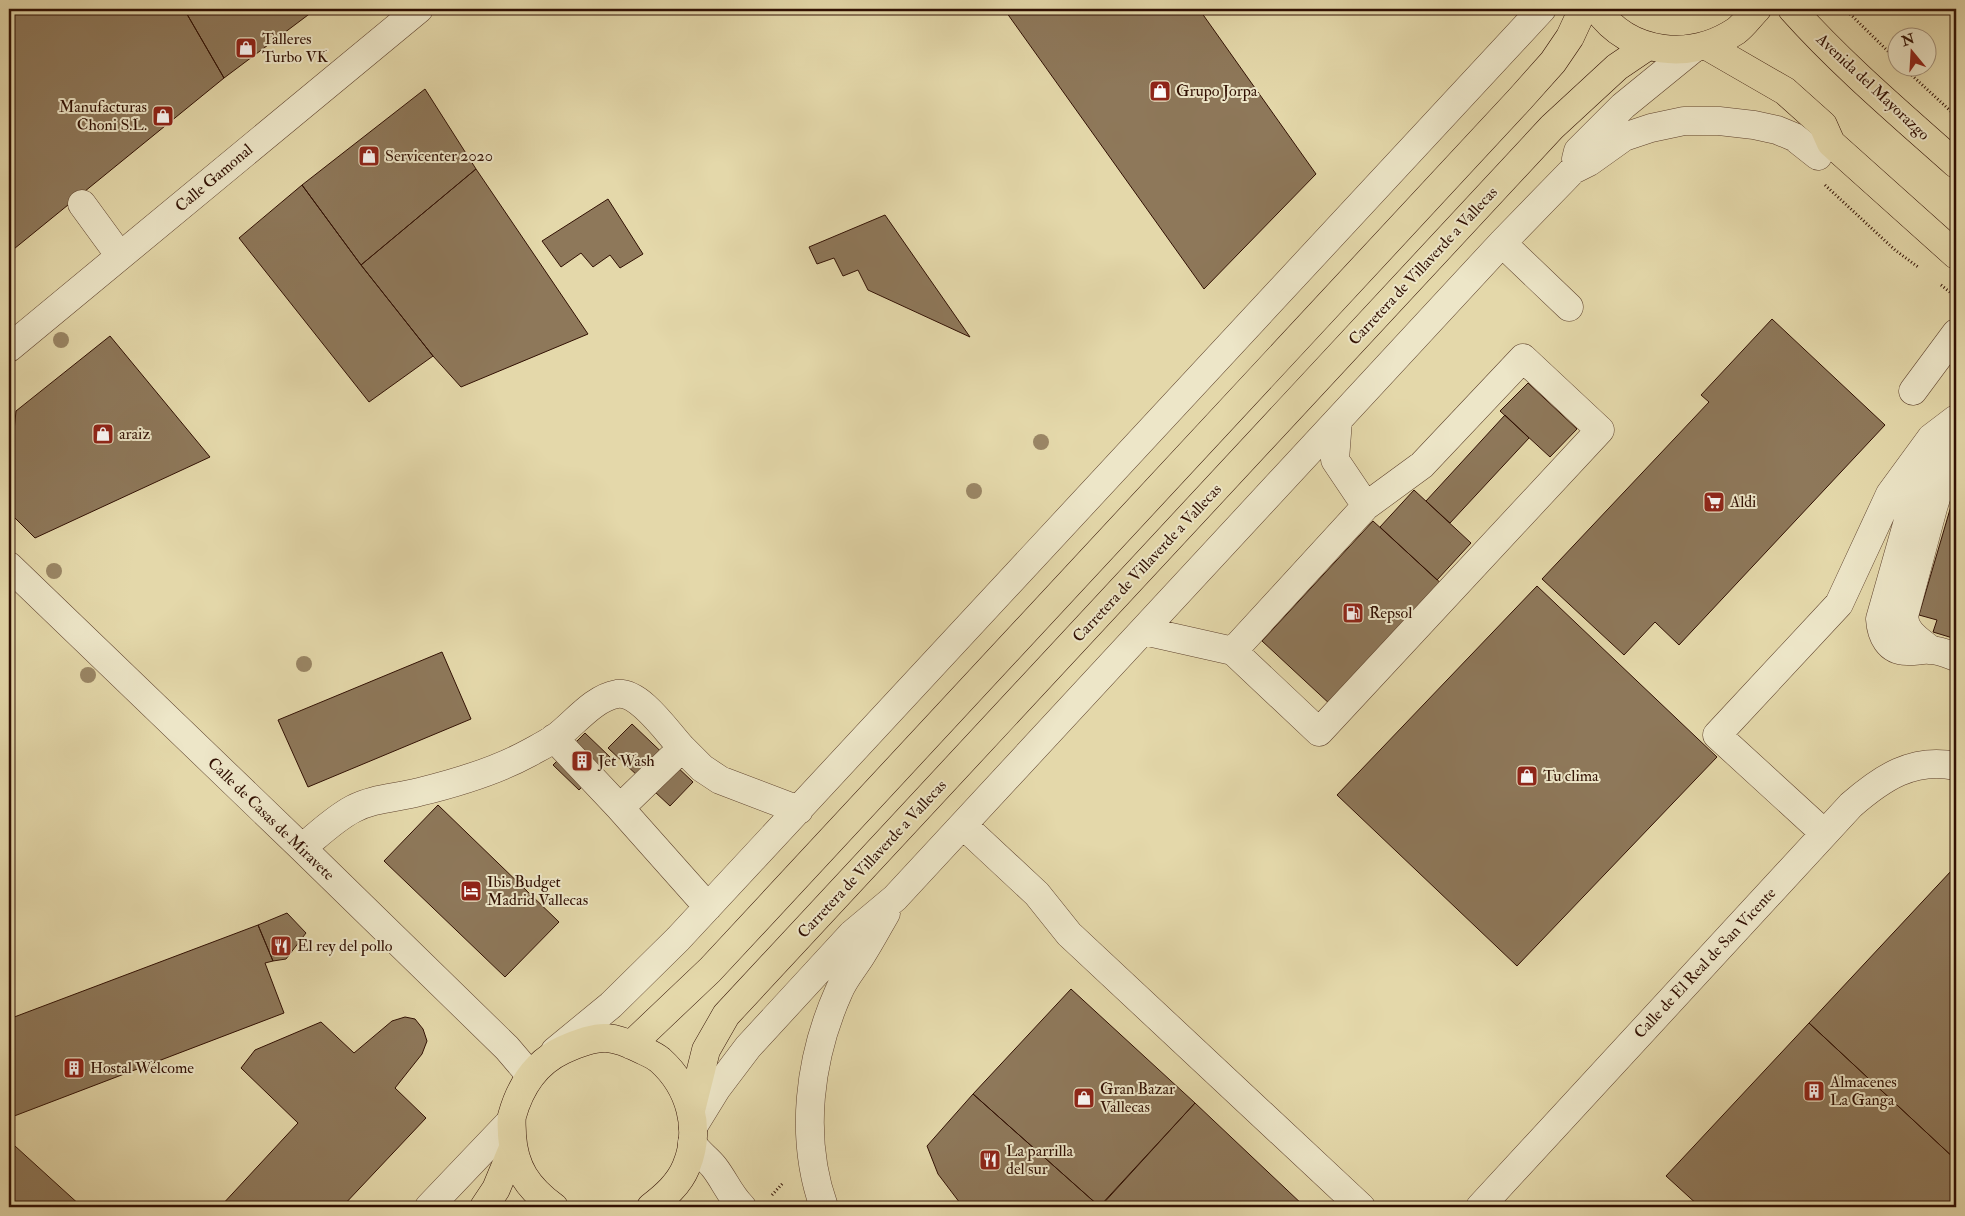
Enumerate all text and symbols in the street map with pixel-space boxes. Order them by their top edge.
north arrow [1888,28,1938,78]
place label: Talleres Turbo VK [262,29,329,67]
street label: Avenida del Mayorazgo [1811,29,1934,145]
text: N [1899,30,1917,50]
shop icon: Talleres Turbo VK [234,36,258,60]
shop icon: Grupo Jorpa [1148,79,1172,103]
place label: Grupo Jorpa [1176,81,1258,102]
place label: Manufacturas Choni S.L. [59,97,147,135]
shop icon: Manufacturas Choni S.L. [151,104,175,128]
street label: Calle Gamonal [171,140,257,216]
shop icon: Servicenter 2020 [357,144,381,168]
place label: Servicenter 2020 [385,146,493,166]
street label: Carretera de Villaverde a Vallecas [1344,183,1502,349]
shop icon: araiz [91,422,115,446]
place label: araiz [119,424,150,444]
street label: Carretera de Villaverde a Vallecas [1068,480,1226,646]
supermarket icon: Aldi [1702,490,1726,514]
place label: Aldi [1729,492,1756,512]
fuel station icon: Repsol [1341,601,1365,625]
place label: Repsol [1369,603,1412,624]
building icon: Jet Wash [570,749,594,773]
place label: Jet Wash [597,751,655,772]
street label: Calle de Casas de Miravete [203,753,339,885]
shop icon: Tu clima [1515,764,1539,788]
place label: Tu clima [1543,766,1599,786]
street label: Carretera de Villaverde a Vallecas [793,776,951,942]
place label: Ibis Budget Madrid Vallecas [487,872,588,910]
hotel icon: Ibis Budget Madrid Vallecas [459,879,483,903]
street label: Calle de El Real de San Vicente [1630,883,1780,1043]
restaurant icon: El rey del pollo [269,934,293,958]
place label: El rey del pollo [297,936,393,957]
building icon: Hostal Welcome [62,1056,86,1080]
place label: Hostal Welcome [90,1058,194,1078]
place label: Almacenes La Ganga [1829,1072,1897,1110]
place label: Gran Bazar Vallecas [1100,1079,1175,1117]
building icon: Almacenes La Ganga [1802,1079,1826,1103]
shop icon: Gran Bazar Vallecas [1072,1086,1096,1110]
place label: La parrilla del sur [1006,1141,1074,1179]
restaurant icon: La parrilla del sur [978,1148,1002,1172]

